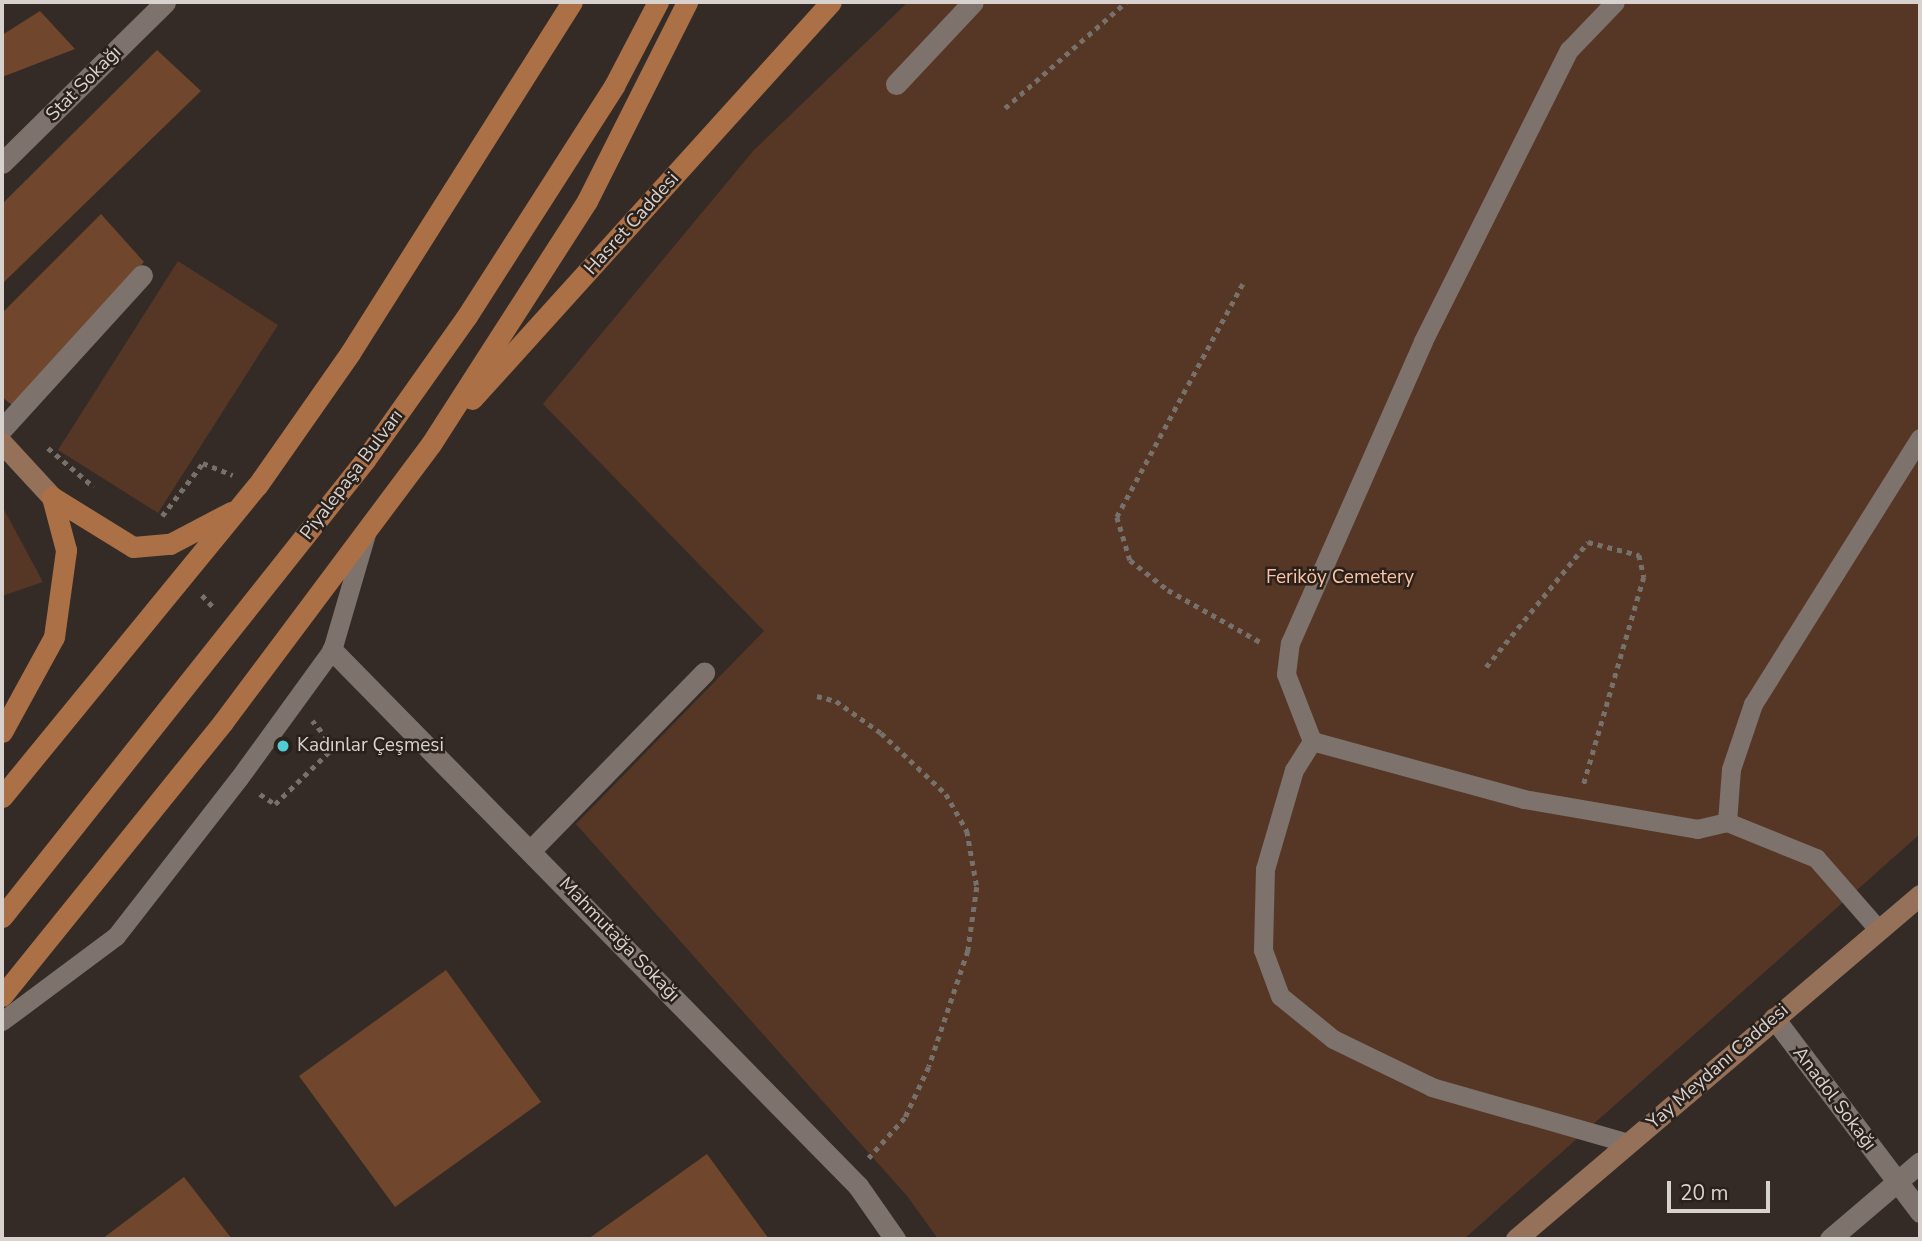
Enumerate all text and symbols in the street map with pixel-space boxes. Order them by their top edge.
street label: Stat Sokağı [42,42,126,126]
street label: Hasret Caddesi [580,168,684,280]
street label: Piyalepaşa Bulvarı [296,406,408,544]
park label: Feriköy Cemetery [1266,567,1414,589]
place label: Kadınlar Çeşmesi [297,735,444,757]
marker: Kadınlar Çeşmesi [275,738,291,754]
street label: Mahmutağa Sokağı [554,873,684,1007]
street label: Yay Meydanı Caddesi [1643,999,1793,1135]
street label: Anadol Sokağı [1788,1043,1880,1155]
scale bar [1670,1168,1773,1212]
text: 20 m [1680,1179,1729,1207]

